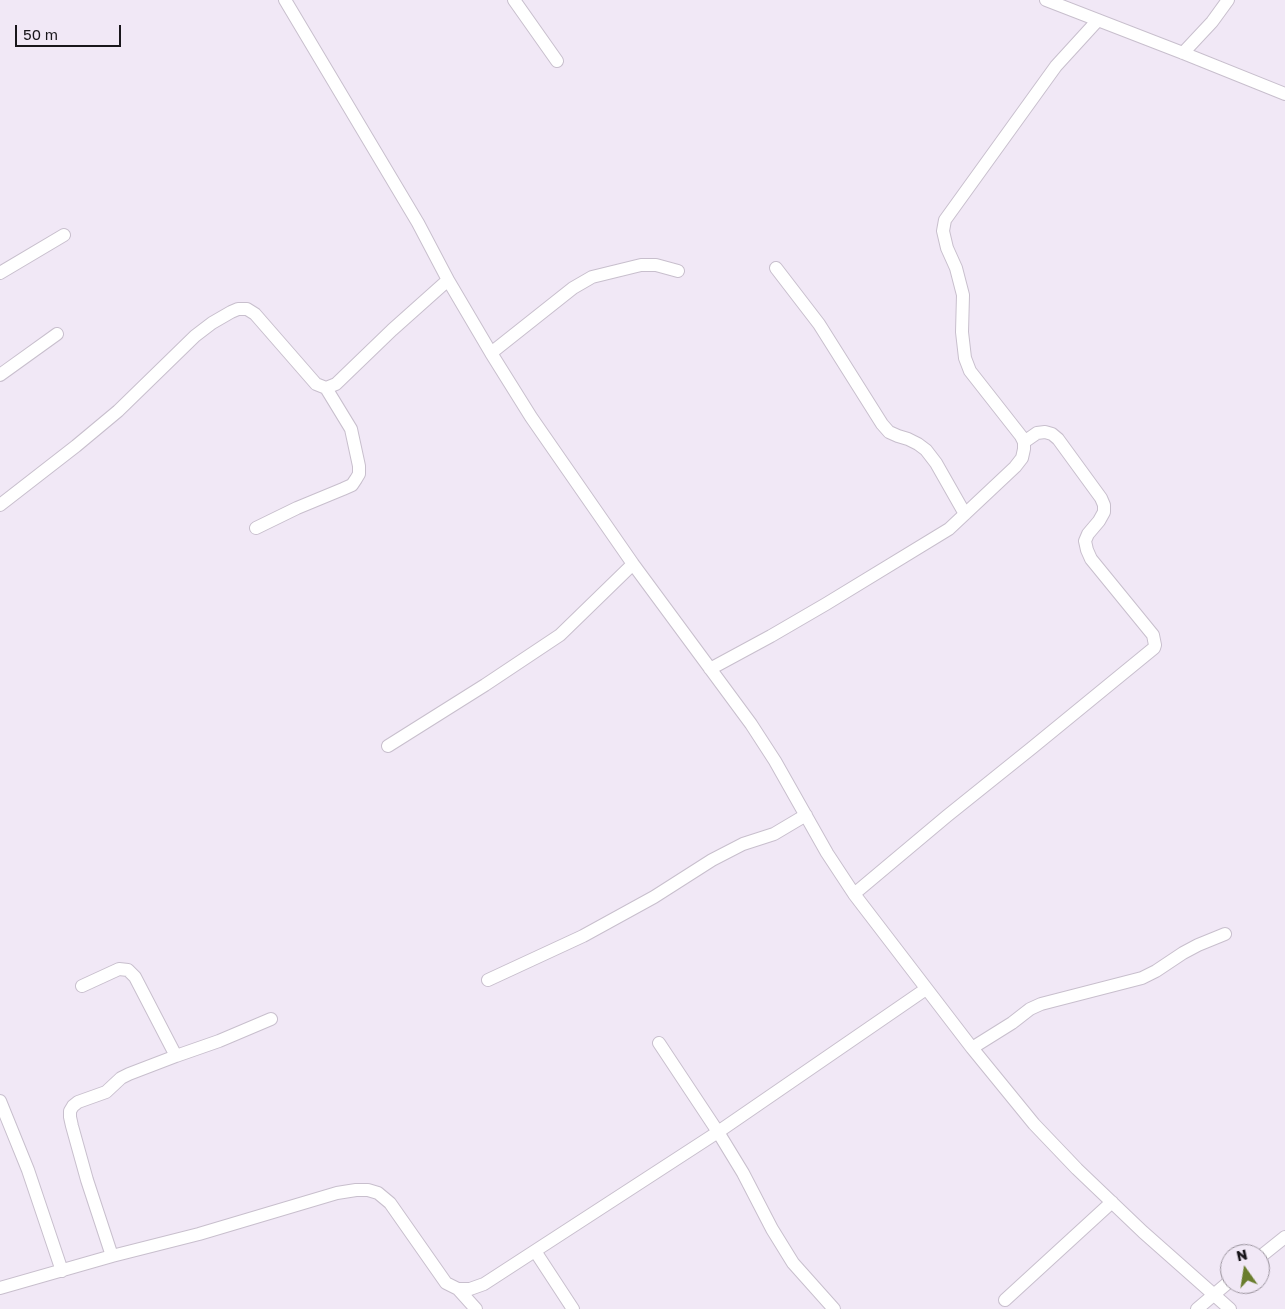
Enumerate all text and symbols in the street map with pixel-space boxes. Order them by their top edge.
scale bar [18,15,124,47]
text: 50 m [23,25,58,43]
north arrow [1220,1244,1270,1294]
text: N [1235,1245,1249,1264]

